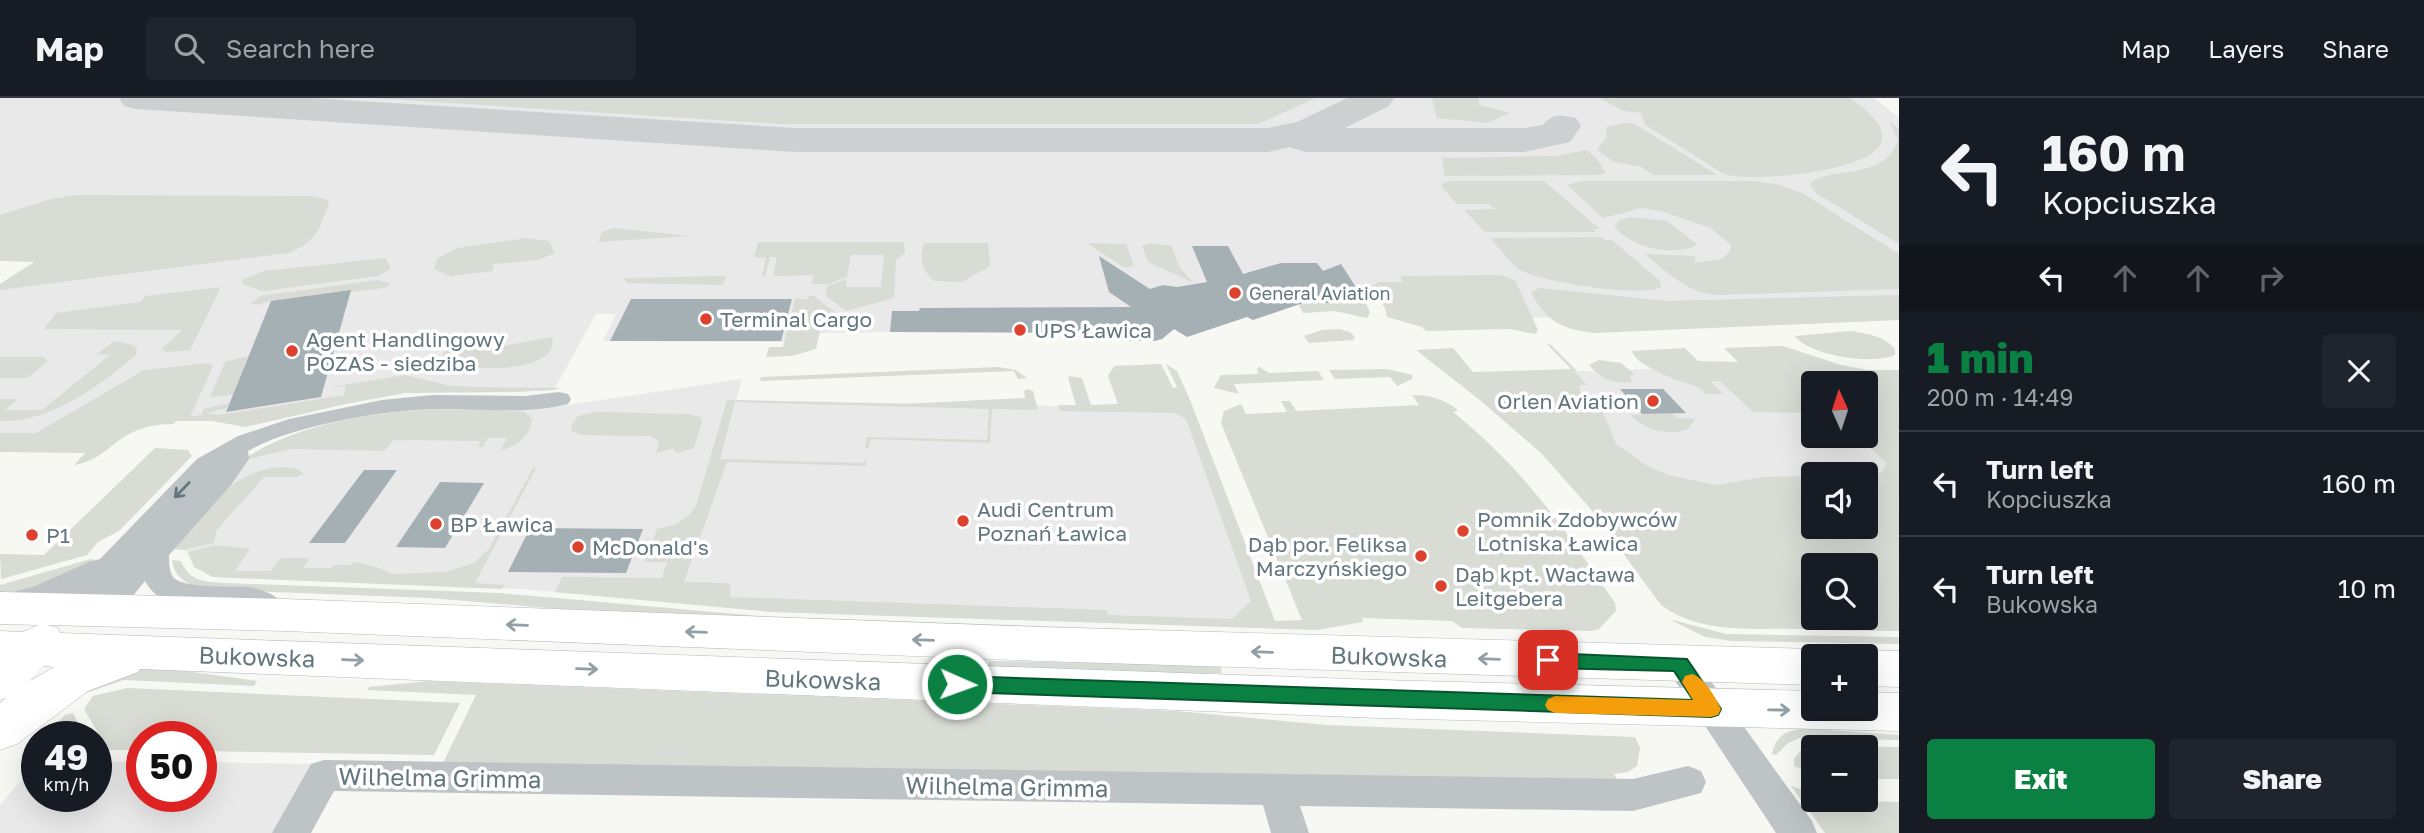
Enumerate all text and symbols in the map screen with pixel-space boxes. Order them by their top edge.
search box [146,17,636,80]
text: Map [35,29,104,68]
icon: search [170,29,208,67]
text: Search here [226,33,375,64]
text: Map [2121,34,2170,63]
text: Layers [2208,34,2284,63]
text: Share [2322,34,2389,63]
text: 160 m [2042,123,2185,182]
icon: left [1927,126,2018,217]
text: Kopciuszka [2042,183,2217,221]
icon: left [2033,259,2071,297]
icon: ahead [2106,259,2144,297]
icon: ahead [2179,259,2217,297]
icon: right [2252,259,2290,297]
place label: General Aviation [1249,282,1391,304]
marker: General Aviation [1227,285,1243,301]
place label: Terminal Cargo [720,306,872,332]
marker: Terminal Cargo [698,311,714,327]
place label: UPS Ławica [1034,317,1152,343]
marker: UPS Ławica [1012,322,1028,338]
place label: Agent Handlingowy POZAS - siedziba [306,326,505,376]
text: 1 min [1927,332,2034,382]
button: close [2322,334,2396,408]
marker: Agent Handlingowy POZAS - siedziba [284,343,300,359]
north arrow [1801,371,1878,448]
map controls [1801,371,1878,812]
text: 200 m · 14:49 [1927,383,2073,411]
place label: Orlen Aviation [1497,388,1639,414]
marker: Orlen Aviation [1645,393,1661,409]
text: Turn left [1986,454,2094,485]
button: sound [1801,462,1878,539]
icon: left [1927,465,1965,503]
text: 160 m [2322,468,2396,499]
one-way arrow [174,481,191,498]
text: Kopciuszka [1986,485,2112,513]
place label: Audi Centrum Poznań Ławica [977,496,1127,546]
place label: Pomnik Zdobywców Lotniska Ławica [1477,506,1677,556]
place label: BP Ławica [450,511,553,537]
marker: Audi Centrum Poznań Ławica [955,513,971,529]
marker: BP Ławica [428,516,444,532]
place label: P1 [46,522,70,548]
marker: Pomnik Zdobywców Lotniska Ławica [1455,523,1471,539]
marker: P1 [24,527,40,543]
place label: Dąb por. Feliksa Marczyńskiego [1248,531,1407,581]
place label: McDonald's [592,534,709,560]
marker: McDonald's [570,539,586,555]
marker: Dąb por. Feliksa Marczyńskiego [1413,548,1429,564]
button: search [1801,553,1878,630]
text: Turn left [1986,559,2094,590]
place label: Dąb kpt. Wacława Leitgebera [1455,561,1635,611]
icon: left [1927,570,1965,608]
text: 10 m [2338,573,2396,604]
marker: Dąb kpt. Wacława Leitgebera [1433,578,1449,594]
text: Bukowska [1986,590,2098,618]
one-way arrow [506,618,529,631]
one-way arrow [684,625,707,638]
pin [1518,630,1578,690]
one-way arrow [912,634,935,647]
street label: Bukowska [198,639,316,673]
street label: Bukowska [1330,639,1448,673]
icon: arrive [1529,641,1567,679]
button: + [1801,644,1878,721]
one-way arrow [1250,645,1273,658]
position arrow [920,647,994,721]
one-way arrow [1478,652,1501,665]
one-way arrow [341,653,364,666]
street label: Bukowska [764,662,882,696]
one-way arrow [575,663,598,676]
one-way arrow [1767,703,1790,717]
speed limit sign: 50 [126,721,217,812]
button: − [1801,735,1878,812]
text: 49 [44,736,89,778]
button: Exit [1927,739,2155,819]
button: Share [2169,739,2396,819]
street label: Wilhelma Grimma [338,761,542,793]
street label: Wilhelma Grimma [905,770,1109,802]
text: km/h [44,773,89,795]

